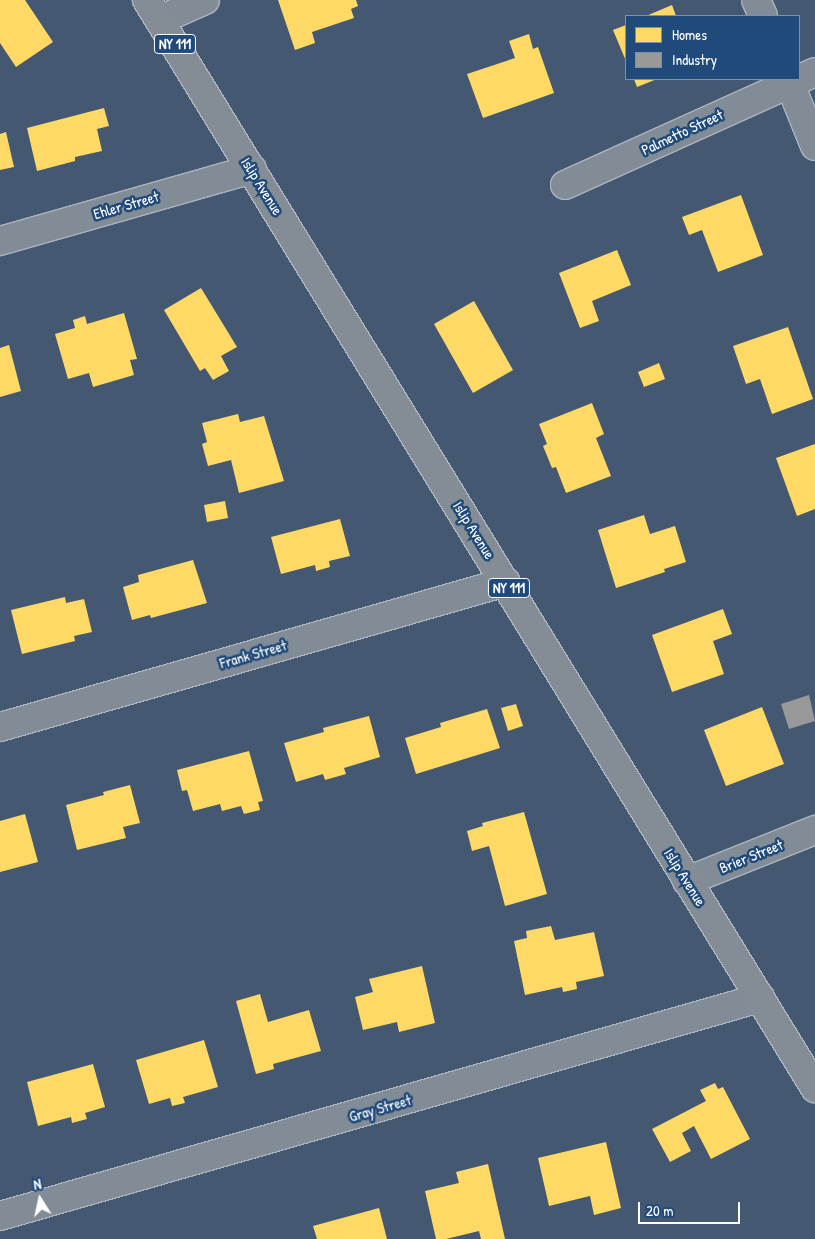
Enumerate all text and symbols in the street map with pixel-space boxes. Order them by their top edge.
legend [625,15,800,80]
text: Homes [672,24,707,45]
road number: NY 111 [154,33,196,56]
text: Industry [672,49,717,70]
street label: Palmetto Street [638,105,726,159]
street label: Islip Avenue [237,154,287,218]
street label: Ehler Street [91,187,161,223]
street label: Islip Avenue [449,498,499,562]
road number: NY 111 [488,576,530,600]
street label: Frank Street [218,636,288,672]
street label: Brier Street [717,835,785,877]
street label: Islip Avenue [660,845,710,909]
street label: Gray Street [347,1091,413,1125]
north arrow [15,1174,65,1224]
text: N [32,1174,43,1194]
scale bar [640,1192,742,1224]
text: 20 m [646,1200,673,1221]

